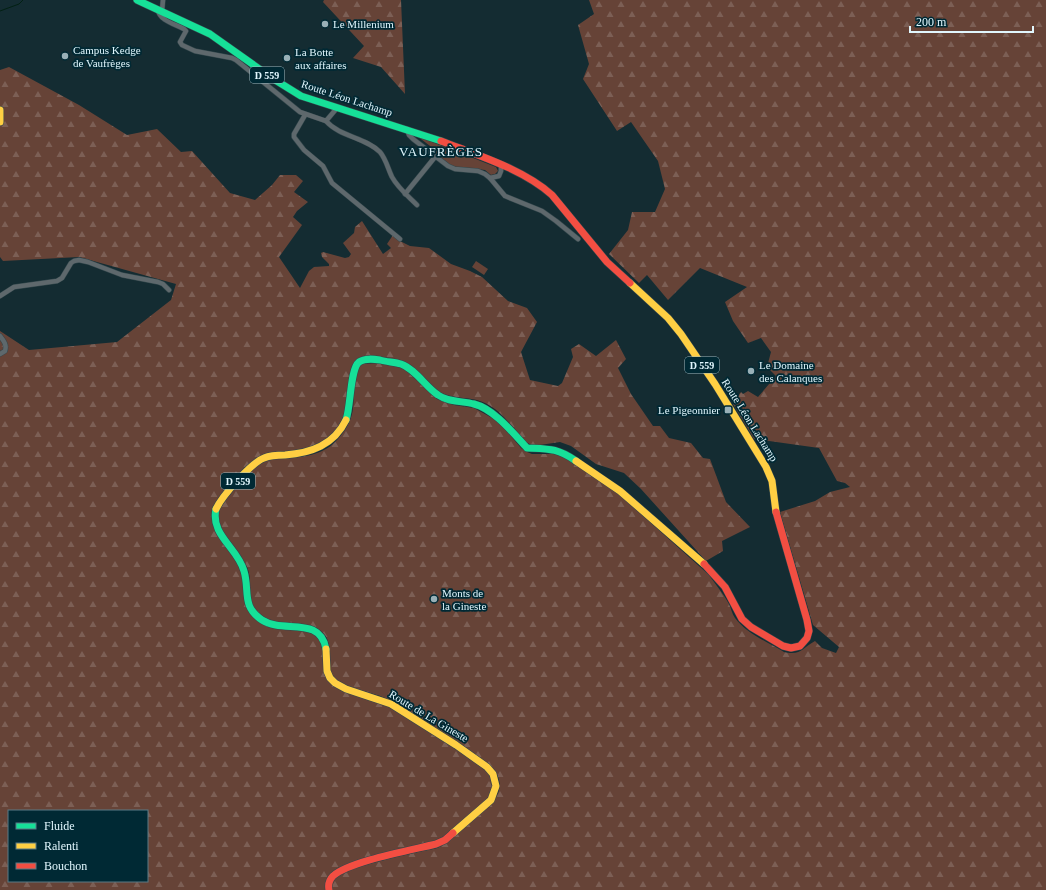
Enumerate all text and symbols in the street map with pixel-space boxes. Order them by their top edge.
scale bar [910,8,1033,34]
text: 200 m [916,15,947,29]
place label: Le Millenium [333,18,394,30]
marker: Le Millenium [320,19,330,29]
place label: Campus Kedge de Vaufrèges [73,44,141,69]
place label: La Botte aux affaires [295,46,346,71]
marker: Campus Kedge de Vaufrèges [60,51,70,61]
marker: La Botte aux affaires [282,53,292,63]
road number: D 559 [250,67,284,83]
street label: Route Léon Lachamp [300,78,395,119]
district label: VAUFRÈGES [399,144,483,159]
road number: D 559 [685,357,719,373]
place label: Le Domaine des Calanques [759,359,822,384]
marker: Le Domaine des Calanques [746,366,756,376]
street label: Route Léon Lachamp [720,376,781,464]
place label: Le Pigeonnier [658,404,720,416]
marker: Le Pigeonnier [723,405,733,415]
road number: D 559 [221,473,255,489]
place label: Monts de la Gineste [442,587,486,612]
marker: Monts de la Gineste [429,594,439,604]
street label: Route de La Gineste [387,688,471,744]
legend [8,810,148,882]
text: Fluide [44,819,75,833]
text: Ralenti [44,839,79,853]
text: Bouchon [44,859,87,873]

